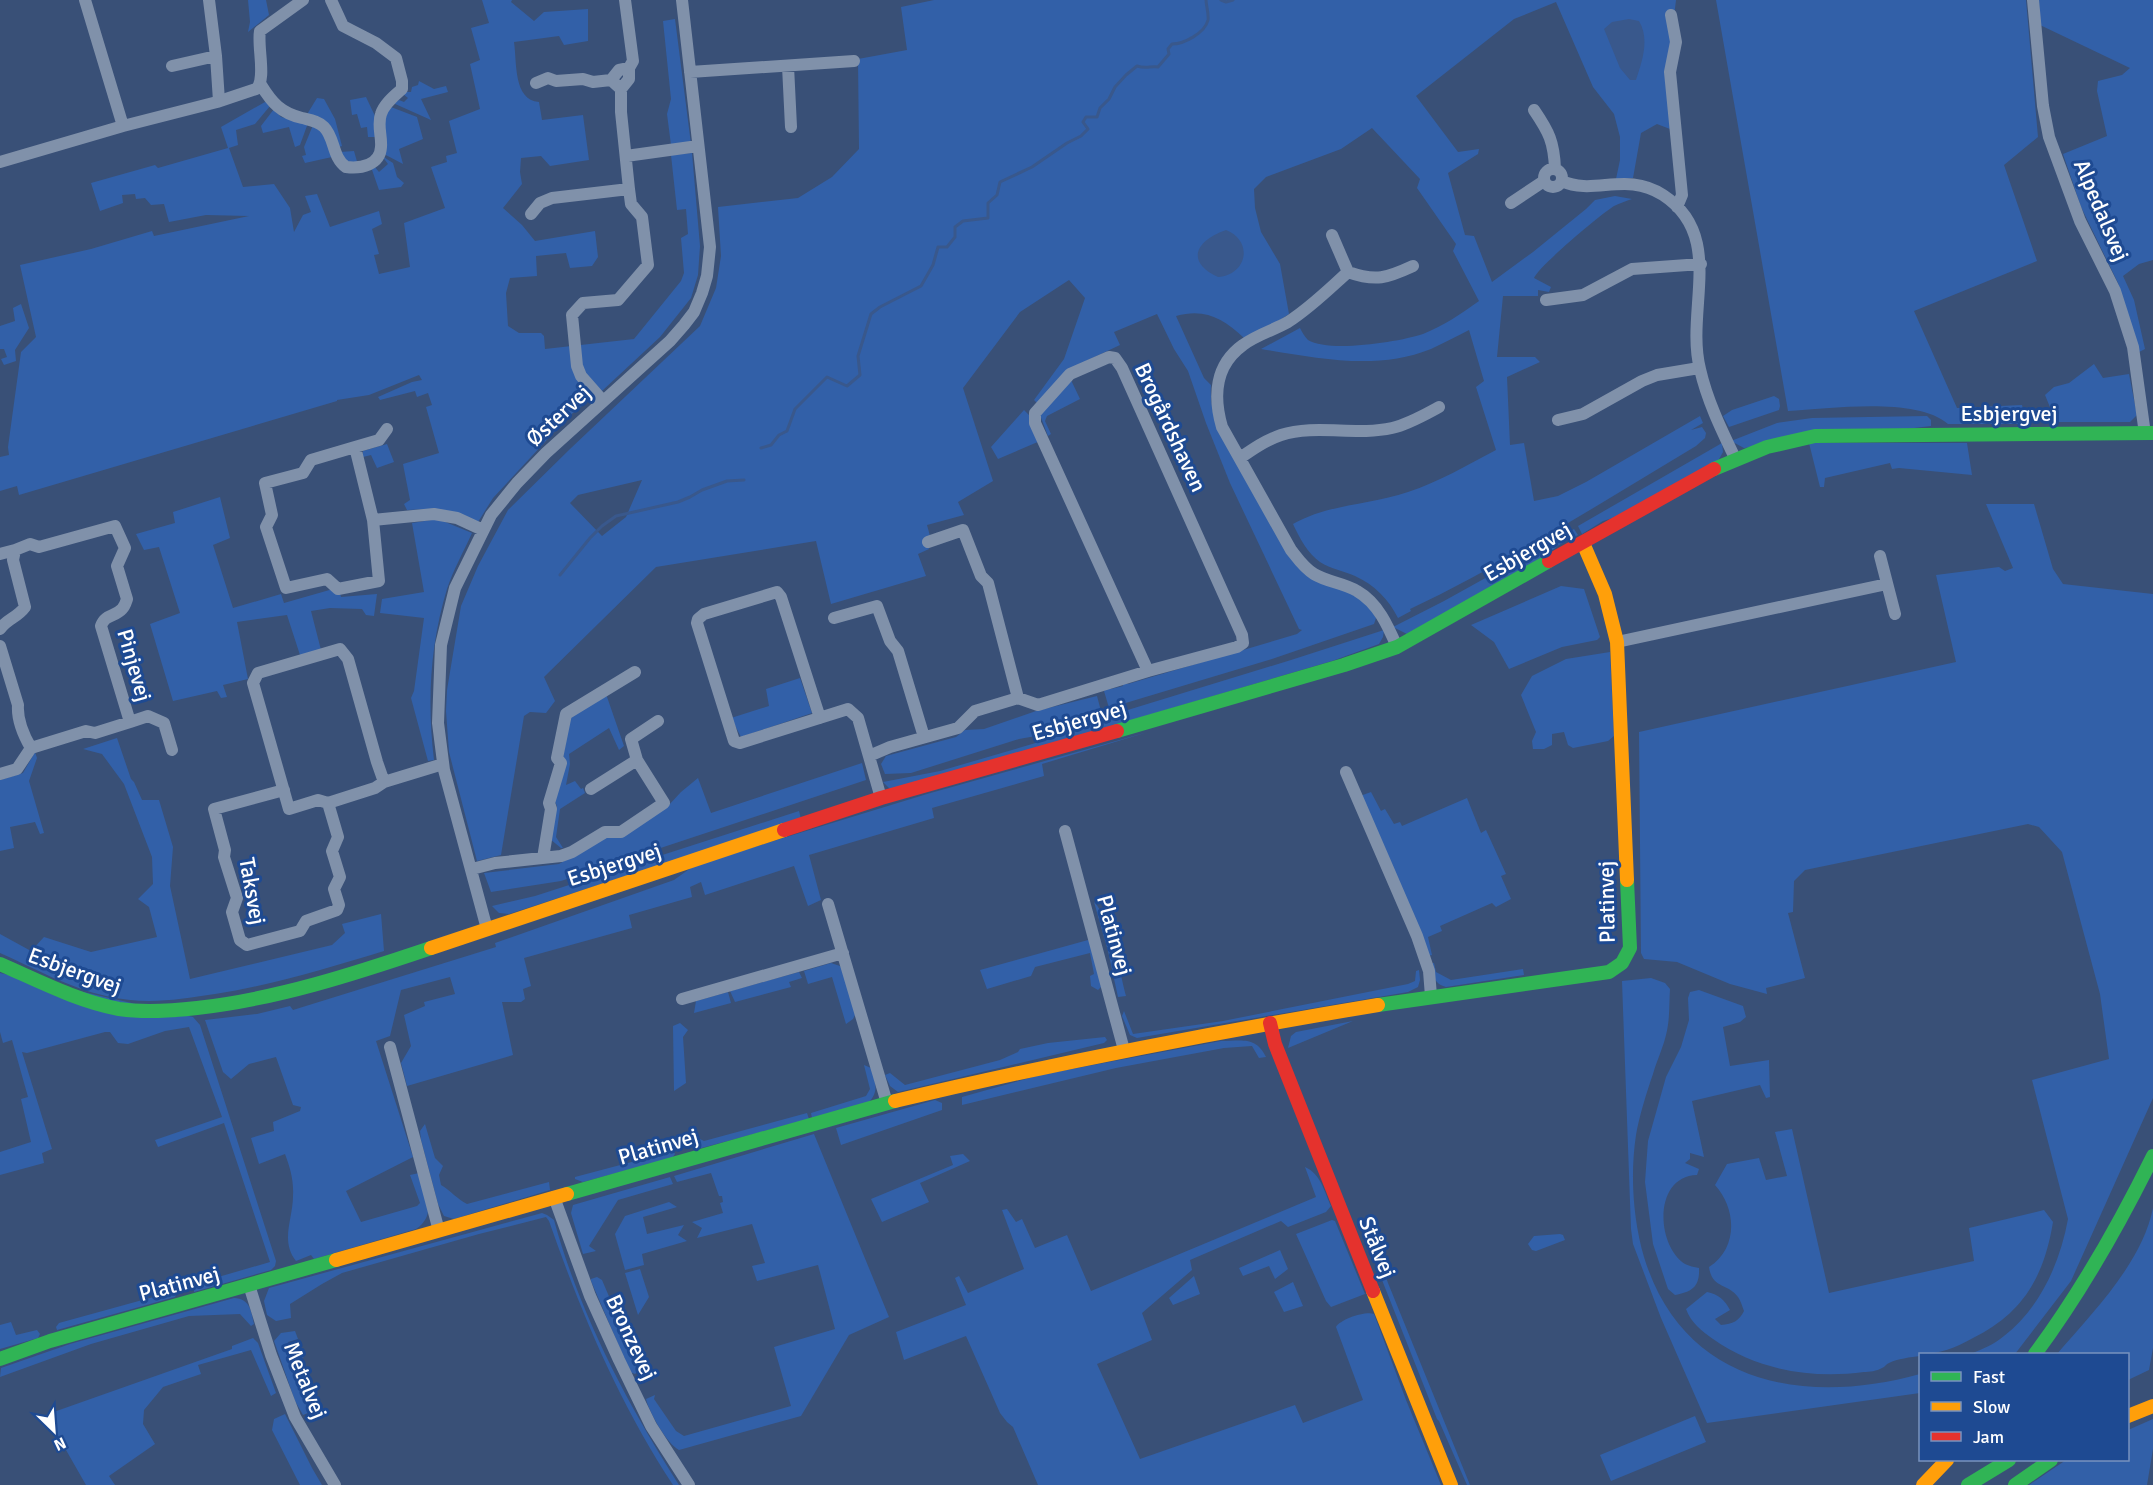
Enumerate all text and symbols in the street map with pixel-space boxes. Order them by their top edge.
street label: Alpedalsvej [2068,155,2135,265]
street label: Brogårdshaven [1129,358,1212,496]
street label: Østervej [521,379,596,452]
street label: Esbjergvej [1960,400,2058,427]
street label: Esbjergvej [1478,515,1576,587]
street label: Pinjevej [111,626,158,705]
street label: Esbjergvej [1029,694,1130,747]
street label: Esbjergvej [564,837,665,892]
street label: Taksvej [233,855,272,927]
street label: Platinvej [1592,861,1621,943]
street label: Platinvej [1091,892,1138,978]
street label: Esbjergvej [25,941,125,1000]
street label: Platinvej [615,1122,701,1171]
street label: Stålvej [1353,1212,1402,1282]
street label: Platinvej [136,1260,222,1307]
street label: Bronzevej [600,1290,663,1384]
street label: Metalvej [278,1338,333,1423]
legend [1919,1353,2129,1461]
text: Fast [1973,1366,2005,1388]
text: Slow [1973,1396,2010,1418]
north arrow [24,1401,84,1461]
text: Jam [1973,1426,2004,1448]
text: N [51,1432,69,1455]

